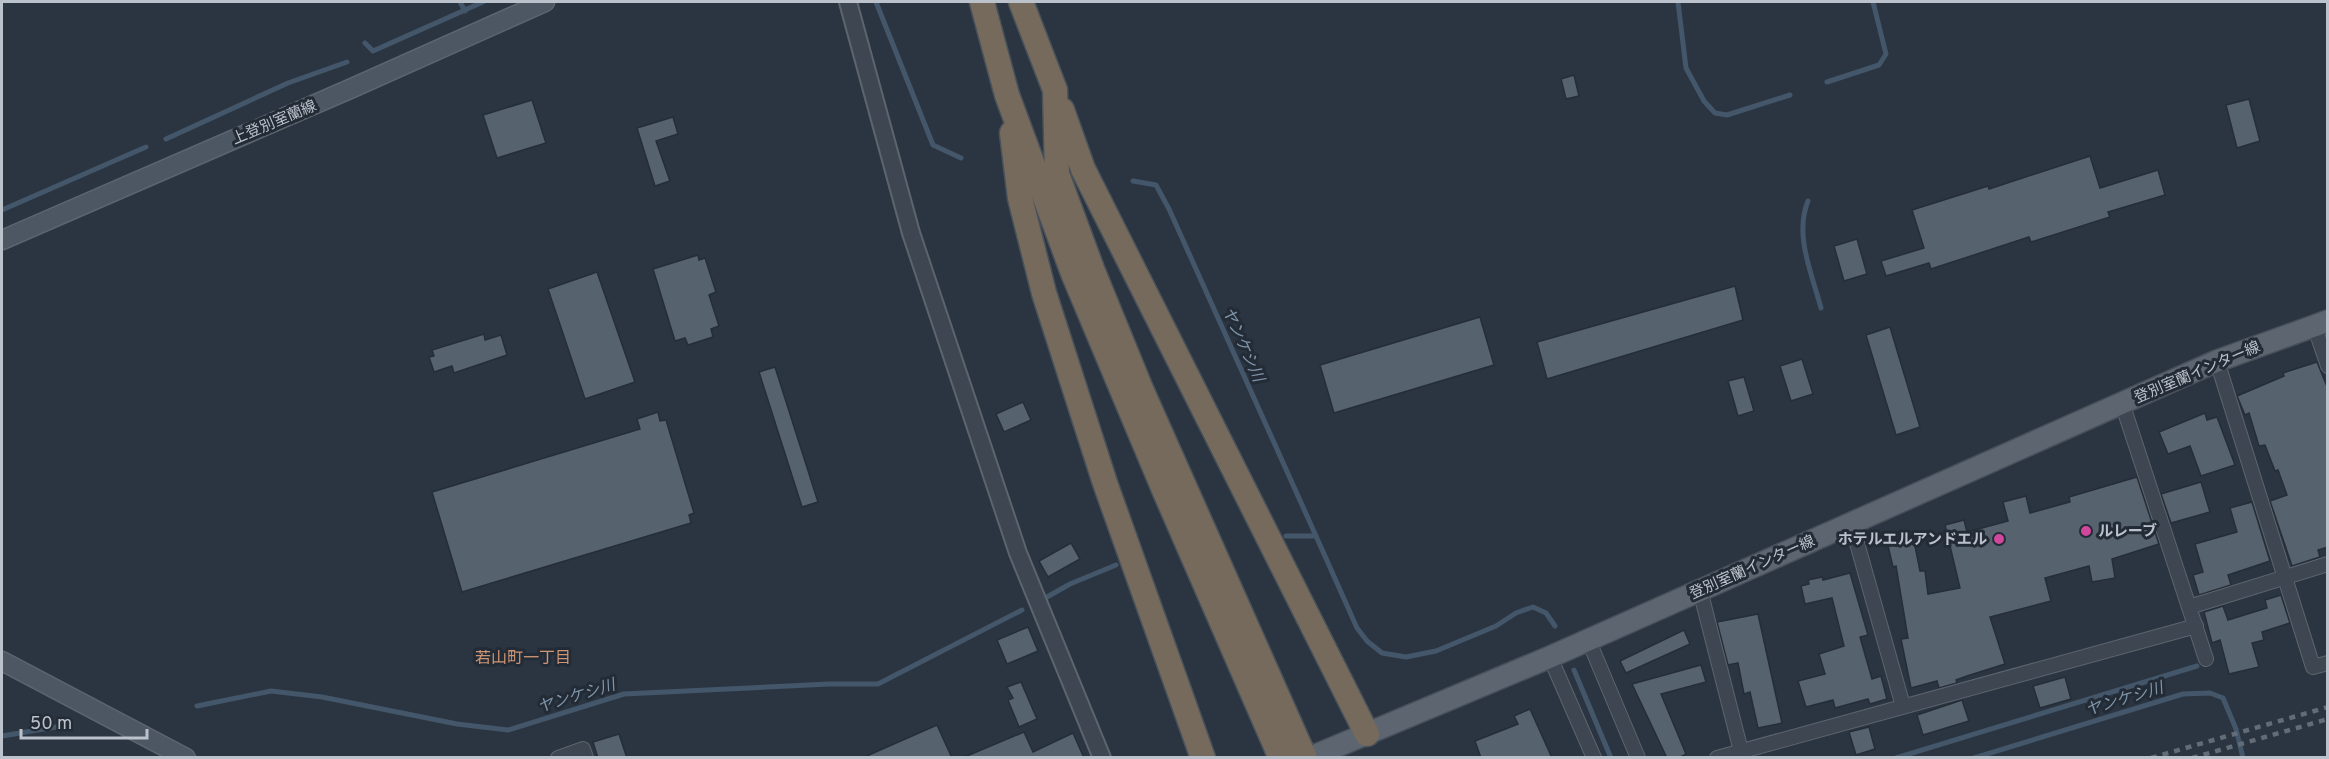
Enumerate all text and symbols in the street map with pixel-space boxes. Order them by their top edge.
street label: 上登別室蘭線 [229,97,320,150]
water label: ヤンケシ川 [1217,304,1268,387]
street label: 登別室蘭インター線 [2132,338,2263,409]
place label: ルレーブ [2098,522,2157,542]
marker: ルレーブ [2079,524,2093,538]
place label: ホテルエルアンドエル [1838,531,1987,550]
street label: 登別室蘭インター線 [1687,532,1818,605]
marker: ホテルエルアンドエル [1992,532,2006,546]
district label: 若山町一丁目 [475,649,571,669]
water label: ヤンケシ川 [535,675,620,718]
water label: ヤンケシ川 [2083,678,2168,721]
scale bar [21,702,147,740]
text: 50 m [30,713,72,736]

